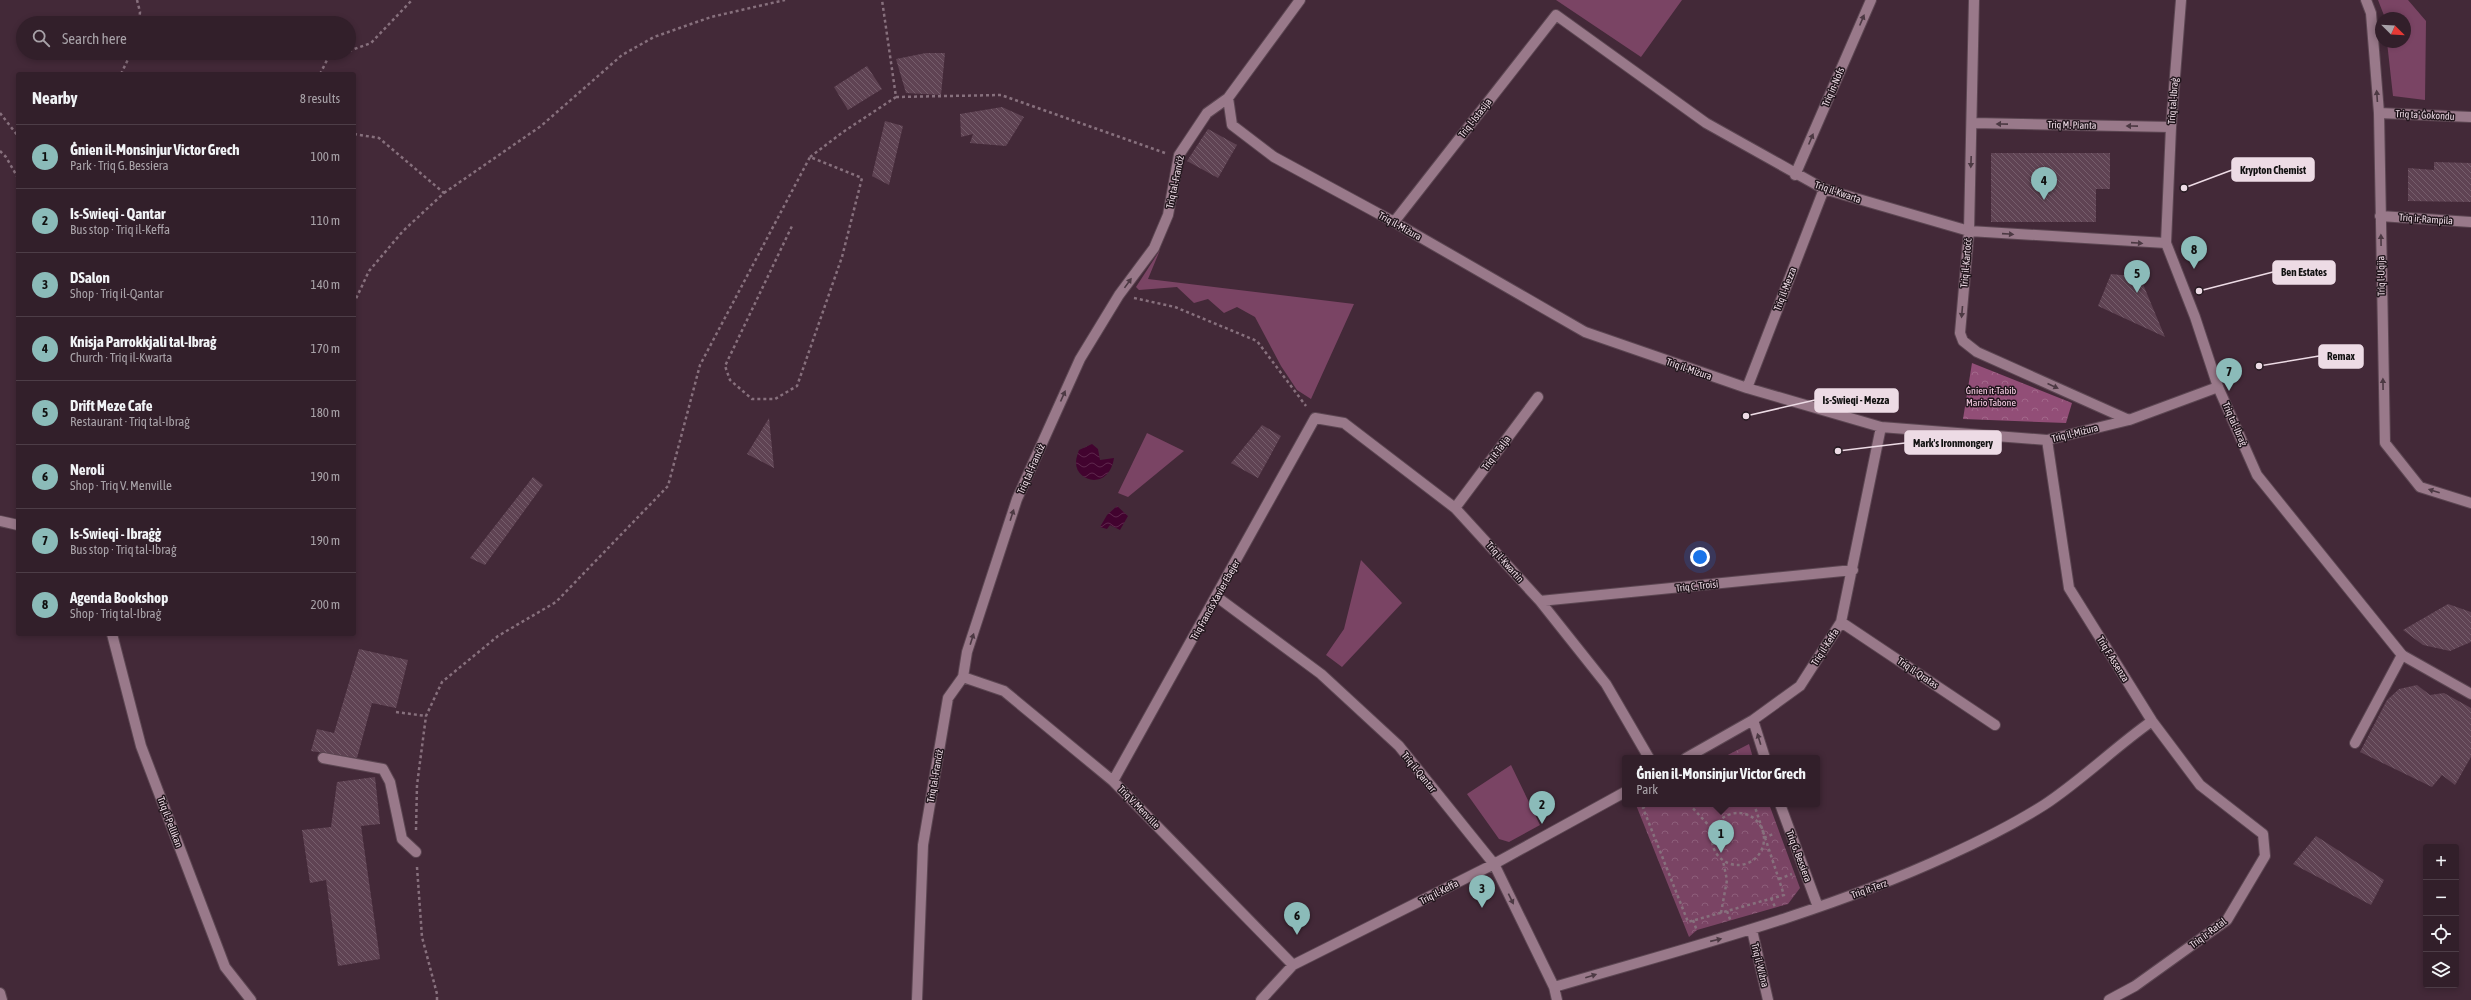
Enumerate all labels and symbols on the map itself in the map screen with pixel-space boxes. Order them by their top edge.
north arrow [2375,12,2411,48]
one-way arrow [1860,13,1866,25]
street label: Triq in-Nofs [1820,65,1846,108]
street label: Triq tal-Ibraġ [2166,77,2180,125]
one-way arrow [2374,90,2381,102]
street label: Triq l-Istasija [1456,96,1494,140]
street label: Triq ta' Ġokondu [2395,108,2455,122]
street label: Triq M. Pianta [2047,119,2097,131]
one-way arrow [1995,121,2008,127]
one-way arrow [2125,123,2138,129]
one-way arrow [1808,134,1814,145]
street label: Triq tal-Franċiż [1164,154,1186,209]
one-way arrow [1968,156,1974,169]
callout: Krypton Chemist [2232,158,2314,181]
text: Krypton Chemist [2240,164,2307,176]
pin: 4 [2031,167,2057,200]
street label: Triq il-Kwarta [1813,179,1863,205]
street label: Triq il-Miżura [1377,210,1424,242]
street label: Triq ir-Rampila [2399,212,2454,226]
one-way arrow [2002,231,2015,237]
one-way arrow [2378,233,2384,246]
pin: 8 [2181,236,2207,269]
street label: Triq il-Kartoċċ [1958,237,1974,288]
one-way arrow [2131,239,2143,246]
street label: Triq l-Uqija [2375,255,2387,296]
pin: 5 [2124,260,2150,293]
callout: Ben Estates [2273,261,2335,284]
street label: Triq il-Mezza [1772,265,1798,312]
text: Ben Estates [2281,266,2327,278]
one-way arrow [1124,278,1132,289]
one-way arrow [1959,306,1965,318]
callout: Remax [2319,345,2363,368]
text: Remax [2327,350,2356,362]
street label: Triq il-Miżura [1665,356,1714,382]
pin: 7 [2216,358,2242,391]
one-way arrow [2380,378,2387,390]
one-way arrow [2047,383,2058,389]
park label: Ġnien it-Tabib Mario Tabone [1966,385,2017,408]
one-way arrow [1061,389,1067,401]
callout: Is-Swieqi - Mezza [1815,389,1898,412]
text: Is-Swieqi - Mezza [1823,394,1889,406]
street label: Triq tal-Ibraġ [2220,400,2250,448]
street label: Triq il-Miżura [2051,422,2100,444]
callout: Mark's Ironmongery [1905,431,2001,454]
street label: Triq it-Talja [1479,433,1513,472]
text: Mark's Ironmongery [1913,437,1993,449]
street label: Triq tal-Franċiż [1015,442,1047,496]
one-way arrow [2428,488,2440,494]
one-way arrow [1009,509,1015,521]
street label: Triq il-Kwartin [1484,540,1526,585]
your location [1690,547,1710,567]
street label: Triq Francis Xavier Ebejer [1188,557,1242,642]
street label: Triq C. Troisi [1675,578,1719,594]
street label: Triq il-Keffa [1809,626,1841,668]
one-way arrow [969,632,975,644]
street label: Triq F. Assenza [2095,634,2131,684]
street label: Triq il-Qratas [1895,655,1941,691]
one-way arrow [1756,732,1762,744]
street label: Triq tal-Franċiż [925,748,945,803]
street label: Triq il-Qantar [1399,750,1439,795]
street label: Triq V. Menville [1116,783,1162,831]
pin: 2 [1529,791,1555,824]
street label: Triq il-Pellikan [155,795,185,849]
pin: 1 [1708,820,1734,853]
street label: Triq G. Bessiera [1784,829,1814,884]
pin: 3 [1469,875,1495,908]
street label: Triq il-Keffa [1418,877,1460,906]
street label: Triq it-Terz [1850,877,1889,901]
one-way arrow [1508,894,1514,905]
pin: 6 [1284,902,1310,935]
street label: Triq ir-Ratal [2188,916,2229,950]
one-way arrow [1710,936,1722,942]
street label: Triq il-Wiżna [1749,942,1771,989]
one-way arrow [1585,973,1597,979]

